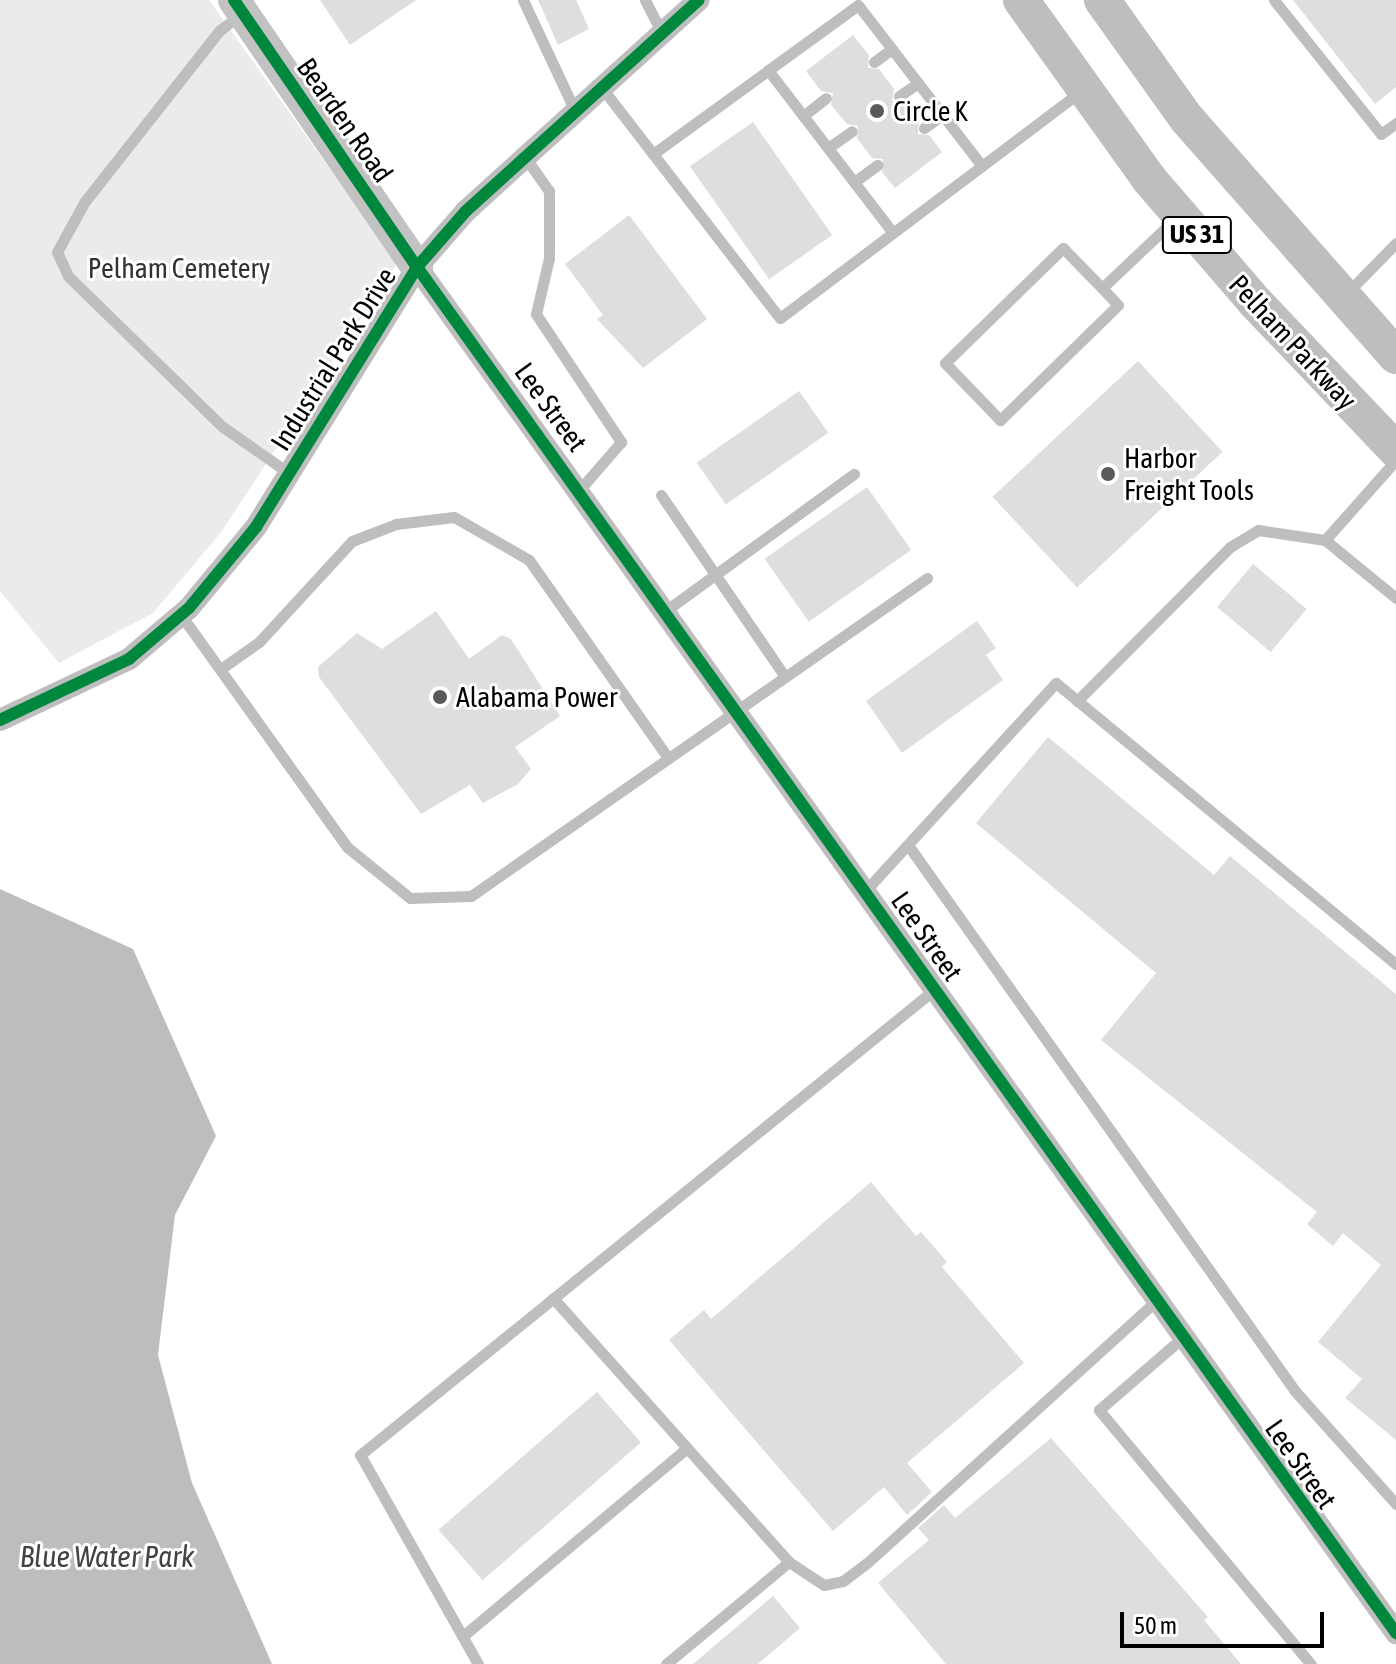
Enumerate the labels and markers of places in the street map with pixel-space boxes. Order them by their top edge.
place label: Circle K [893,94,968,128]
marker: Circle K [868,102,886,120]
place label: Harbor Freight Tools [1124,441,1254,507]
marker: Harbor Freight Tools [1099,465,1117,483]
place label: Alabama Power [456,680,617,714]
marker: Alabama Power [431,688,449,706]

